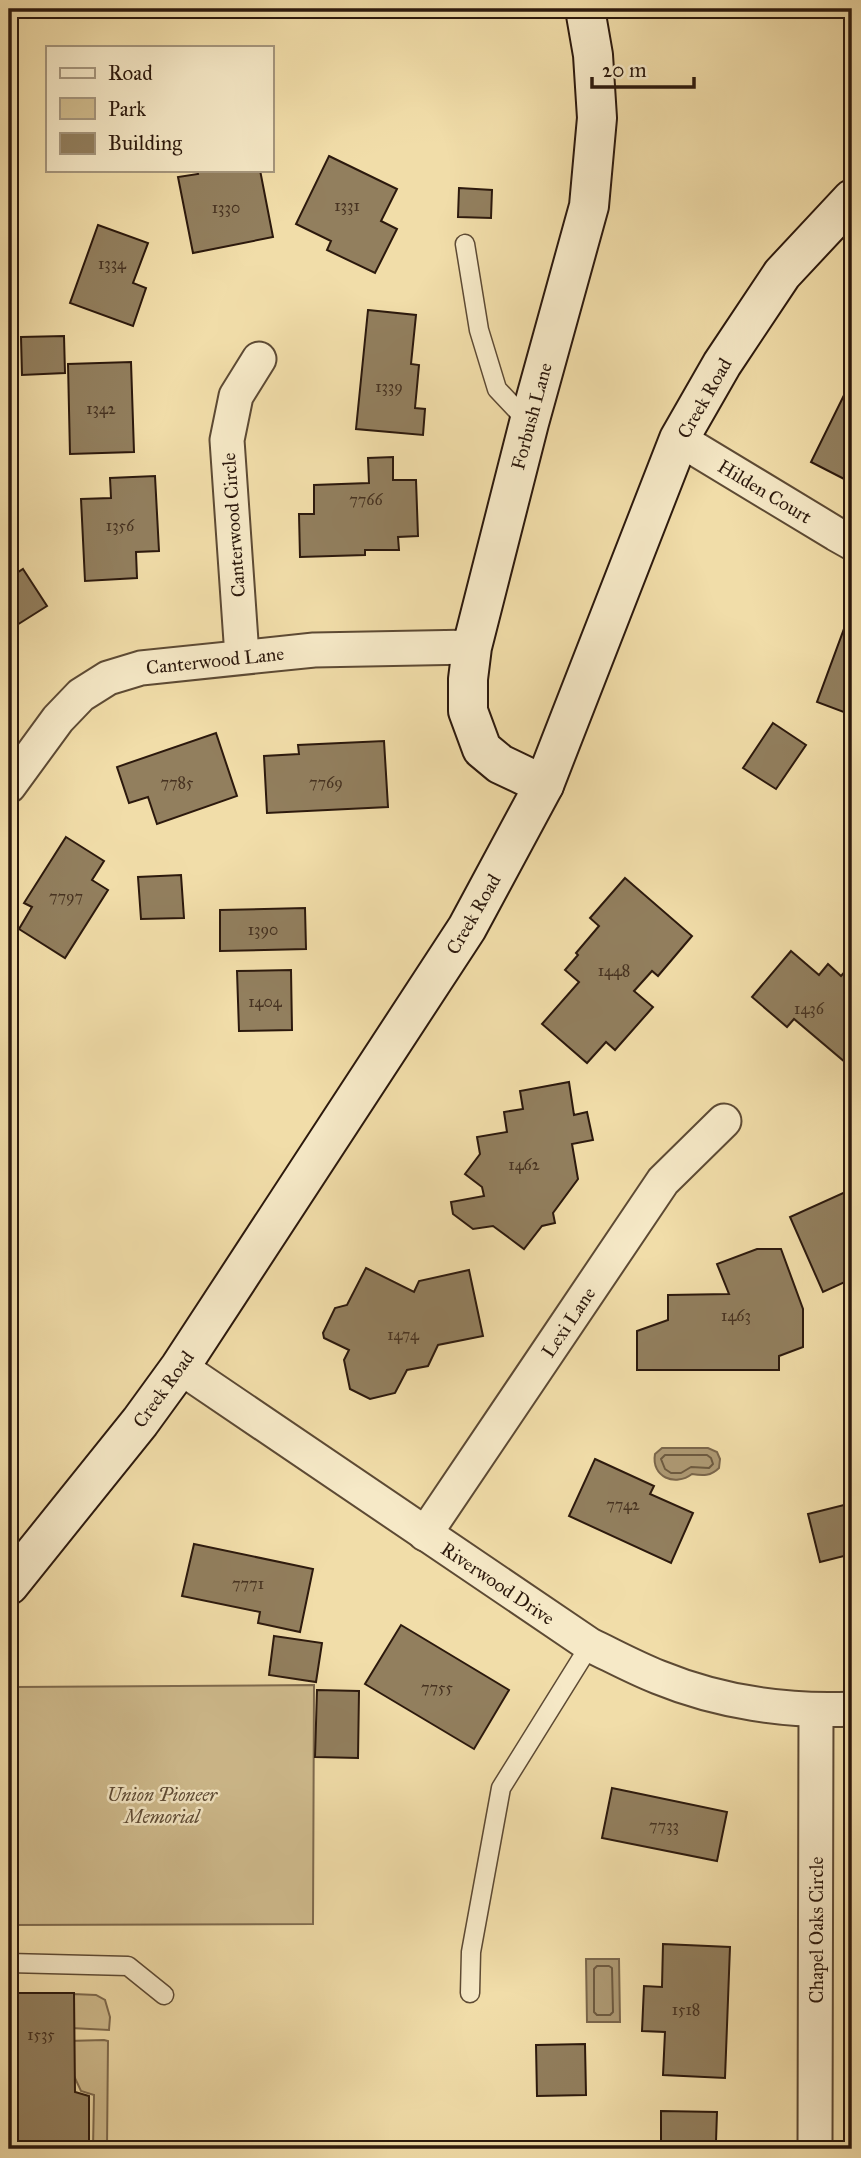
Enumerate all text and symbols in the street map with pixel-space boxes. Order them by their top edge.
legend [46,46,273,172]
scale bar [592,46,693,90]
text: 20 m [602,57,647,83]
text: Road [108,60,153,86]
text: Park [108,96,146,122]
text: Building [108,130,182,156]
house number: 1331 [334,196,360,215]
house number: 1330 [212,198,240,217]
house number: 1334 [98,254,127,273]
street label: Creek Road [672,354,737,443]
street label: Forbush Lane [506,360,557,472]
house number: 1339 [375,377,403,396]
house number: 1342 [86,399,116,418]
street label: Canterwood Circle [217,452,250,598]
street label: Hilden Court [714,454,816,529]
house number: 7766 [349,490,384,509]
house number: 1356 [106,516,135,535]
street label: Canterwood Lane [145,642,285,679]
house number: 7785 [160,773,194,792]
house number: 7769 [309,773,343,792]
street label: Creek Road [441,870,506,959]
house number: 7797 [49,887,83,906]
house number: 1390 [248,920,278,939]
house number: 1448 [598,961,630,980]
house number: 1404 [248,992,283,1011]
house number: 1436 [794,999,825,1018]
house number: 1462 [508,1155,540,1174]
street label: Lexi Lane [537,1283,600,1362]
house number: 1463 [721,1306,751,1325]
house number: 1474 [387,1325,420,1344]
street label: Creek Road [128,1346,199,1432]
house number: 7742 [606,1495,640,1514]
street label: Riverwood Drive [437,1537,559,1630]
house number: 7771 [232,1574,264,1593]
house number: 7755 [421,1678,454,1697]
park label: Union Pioneer Memorial [107,1783,218,1828]
house number: 7733 [649,1816,679,1835]
street label: Chapel Oaks Circle [805,1857,828,2003]
house number: 1518 [672,2000,700,2019]
house number: 1535 [27,2025,55,2044]

